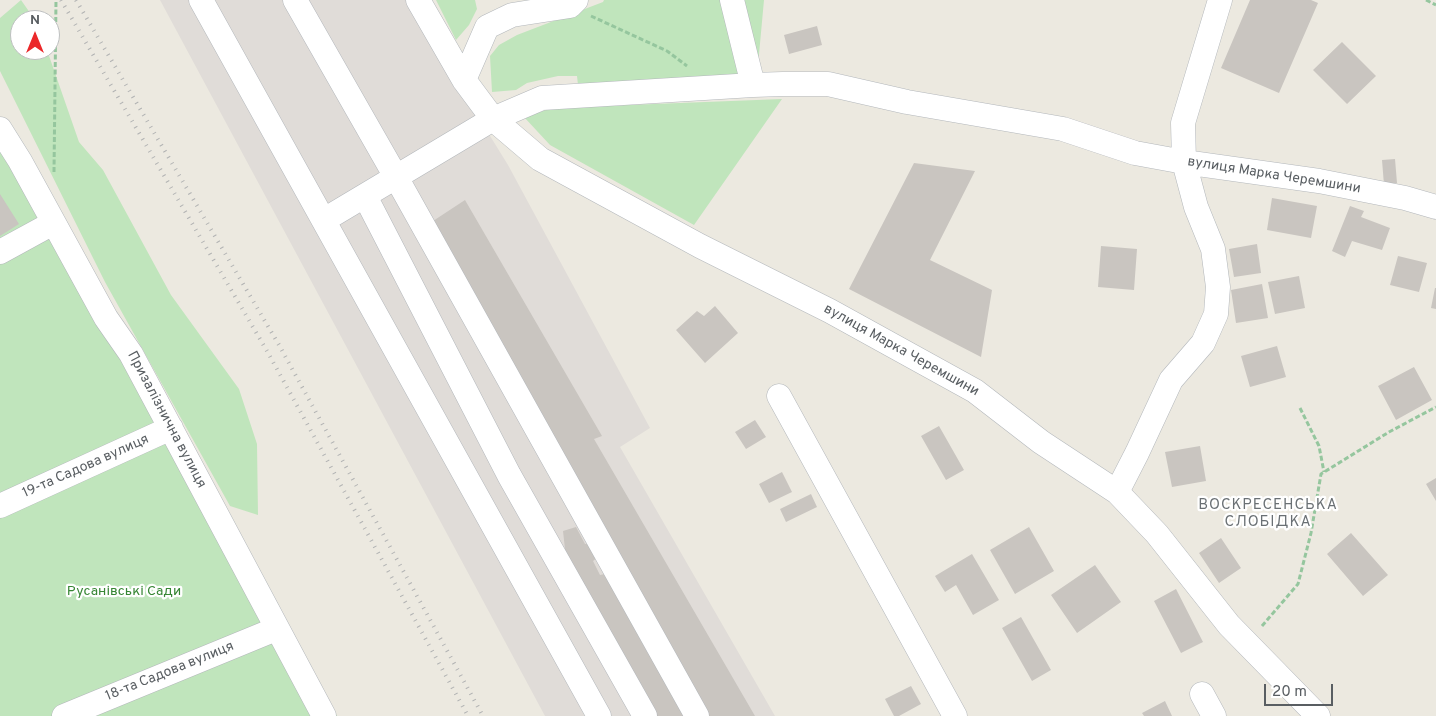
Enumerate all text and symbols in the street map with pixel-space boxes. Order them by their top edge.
north arrow [10,10,60,60]
text: N [30,12,40,29]
street label: вулиця Марка Черемшини [1186,154,1362,198]
street label: вулиця Марка Черемшини [820,301,982,401]
street label: Призалізнична вулиця [123,349,209,491]
street label: 19-та Садова вулиця [20,432,152,502]
district label: ВОСКРЕСЕНСЬКА СЛОБІДКА [1197,497,1339,532]
park label: Русанівські Сади [67,584,181,600]
street label: 18-та Садова вулиця [103,639,237,705]
scale bar [1266,674,1335,706]
text: 20 m [1272,683,1307,702]

